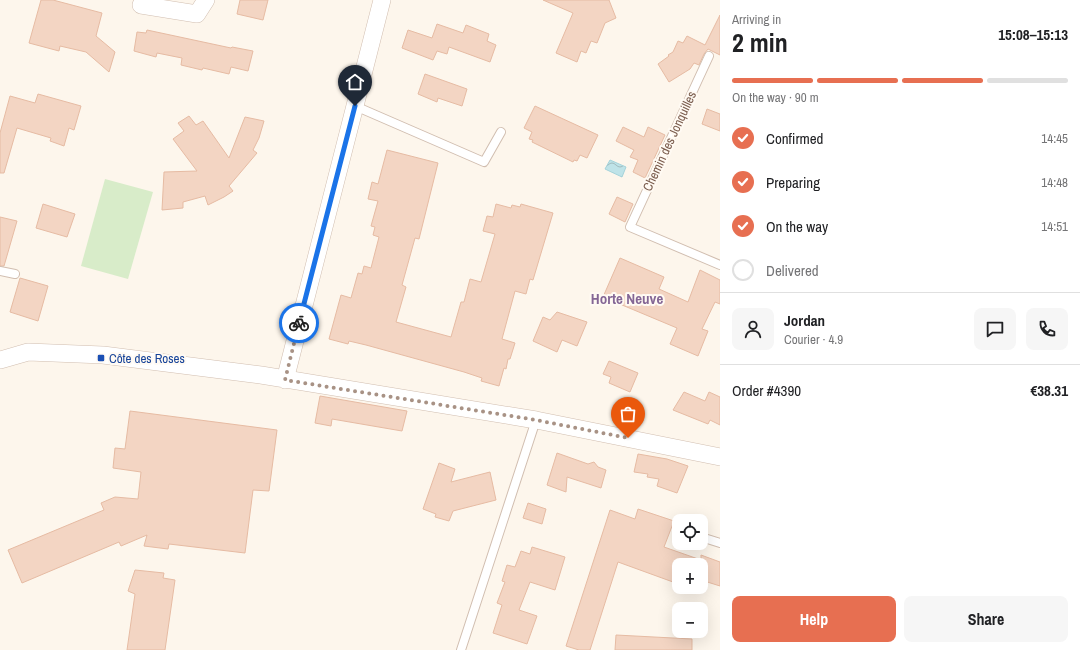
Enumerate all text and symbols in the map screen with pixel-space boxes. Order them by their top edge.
text: Arriving in [732,11,781,28]
text: 15:08–15:13 [998,24,1068,45]
text: 2 min [732,25,788,60]
pin [338,65,372,106]
icon: home [344,71,366,93]
street label: Chemin des Jonquilles [639,88,700,194]
text: On the way · 90 m [732,89,819,106]
icon: check [732,127,754,149]
text: Confirmed [766,128,823,149]
text: 14:45 [1041,130,1068,147]
icon: check [732,171,754,193]
text: Preparing [766,172,820,193]
text: 14:48 [1041,174,1068,191]
icon: check [732,215,754,237]
text: On the way [766,216,828,237]
text: 14:51 [1041,218,1068,235]
text: Delivered [766,260,819,281]
district label: Horte Neuve [591,288,663,309]
courier [279,303,319,343]
button: person [732,308,774,350]
button: chat [974,308,1016,350]
button: phone [1026,308,1068,350]
text: Jordan [784,310,825,331]
icon: bike [288,312,310,334]
text: Courier · 4.9 [784,331,843,348]
place label: Côte des Roses [109,350,185,367]
marker: Côte des Roses [96,353,106,363]
text: Order #4390 [732,380,801,401]
text: €38.31 [1030,380,1068,401]
pin [611,397,645,438]
icon: bag [617,403,639,425]
map controls [672,514,708,638]
button: locate [672,514,708,550]
button: + [672,558,708,594]
button: Help [732,596,896,642]
button: Share [904,596,1068,642]
button: − [672,602,708,638]

